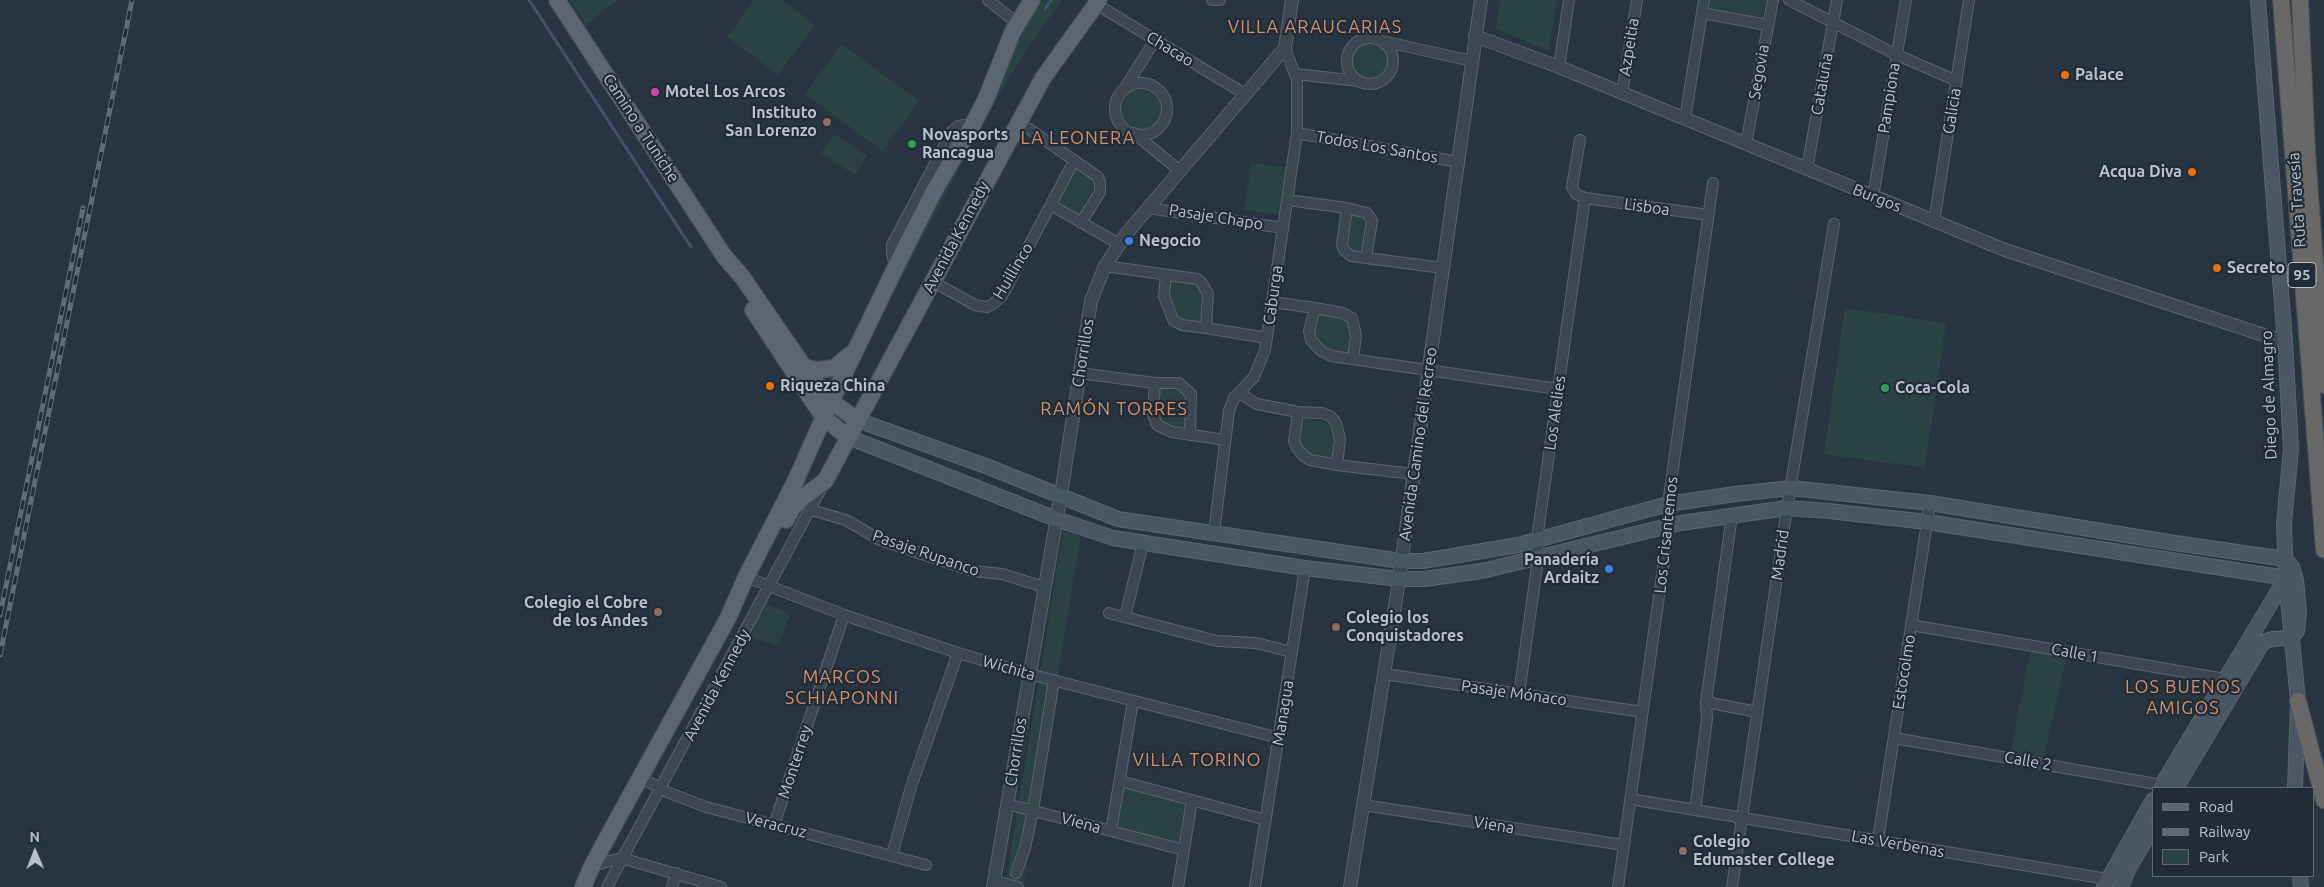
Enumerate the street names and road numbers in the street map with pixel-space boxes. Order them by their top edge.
street label: Azpeitia [1615,17,1643,77]
street label: Chacao [1143,27,1197,71]
street label: Segovia [1745,43,1773,101]
street label: Cataluña [1807,51,1837,117]
street label: Pampiona [1874,61,1904,135]
street label: Camino a Tuniche [599,70,683,186]
street label: Galicia [1939,87,1965,135]
street label: Todos Los Santos [1315,127,1439,167]
street label: Ruta Travesía [2284,152,2310,248]
street label: Avenida Kennedy [919,178,993,296]
street label: Burgos [1850,180,1904,216]
street label: Lisboa [1623,194,1671,220]
street label: Pasaje Chapo [1168,200,1264,234]
street label: Huillinco [989,239,1037,303]
road number: 95 [2288,262,2316,288]
street label: Caburga [1259,264,1287,326]
street label: Chorrillos [1068,317,1098,389]
street label: Diego de Almagro [2257,330,2281,460]
street label: Avenida Camino del Recreo [1395,346,1441,542]
street label: Los Alelies [1540,374,1570,452]
street label: Los Crisantemos [1650,476,1682,594]
street label: Pasaje Rupanco [870,526,982,580]
street label: Madrid [1767,529,1793,581]
street label: Avenida Kennedy [680,626,754,744]
street label: Estocolmo [1889,633,1919,711]
street label: Calle 1 [2050,639,2100,667]
street label: Wichita [980,651,1038,685]
street label: Pasaje Mónaco [1460,676,1568,710]
street label: Managua [1268,679,1298,747]
street label: Chorrillos [1001,716,1031,788]
street label: Monterrey [774,723,816,801]
street label: Calle 2 [2003,747,2053,775]
street label: Veracruz [743,808,809,842]
street label: Viena [1059,808,1103,838]
street label: Viena [1472,812,1516,838]
street label: Las Verbenas [1850,826,1946,862]

